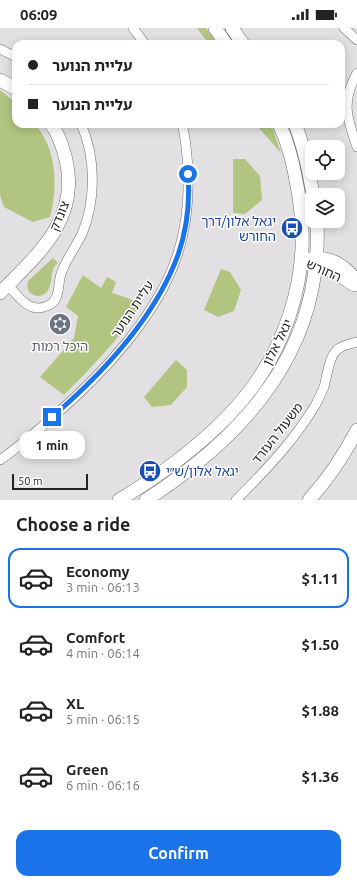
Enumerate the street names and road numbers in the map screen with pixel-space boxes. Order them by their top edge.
street label: צונדק [47,199,71,233]
street label: החורש [304,256,344,284]
street label: עליית הנוער [108,278,156,340]
street label: יגאל אלון [259,317,295,367]
street label: משעול העזרד [249,399,305,466]

